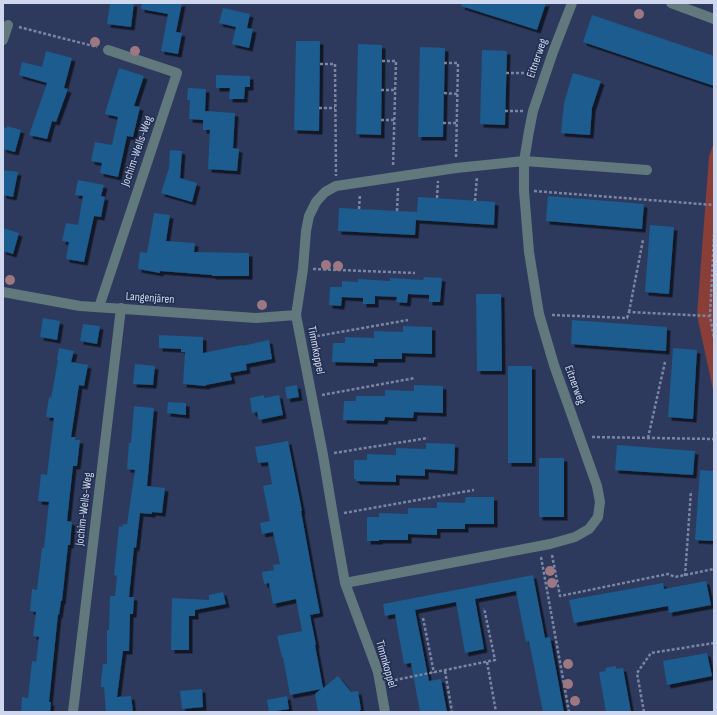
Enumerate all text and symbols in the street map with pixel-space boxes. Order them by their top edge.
street label: Eitnerweg [523,36,551,80]
street label: Jochim-Wells-Weg [118,113,156,189]
street label: Langenjären [125,289,175,307]
street label: Timmkoppel [304,325,328,375]
street label: Eitnerweg [561,363,589,407]
street label: Jochim-Wells-Weg [72,471,96,548]
street label: Timmkoppel [372,638,400,690]

